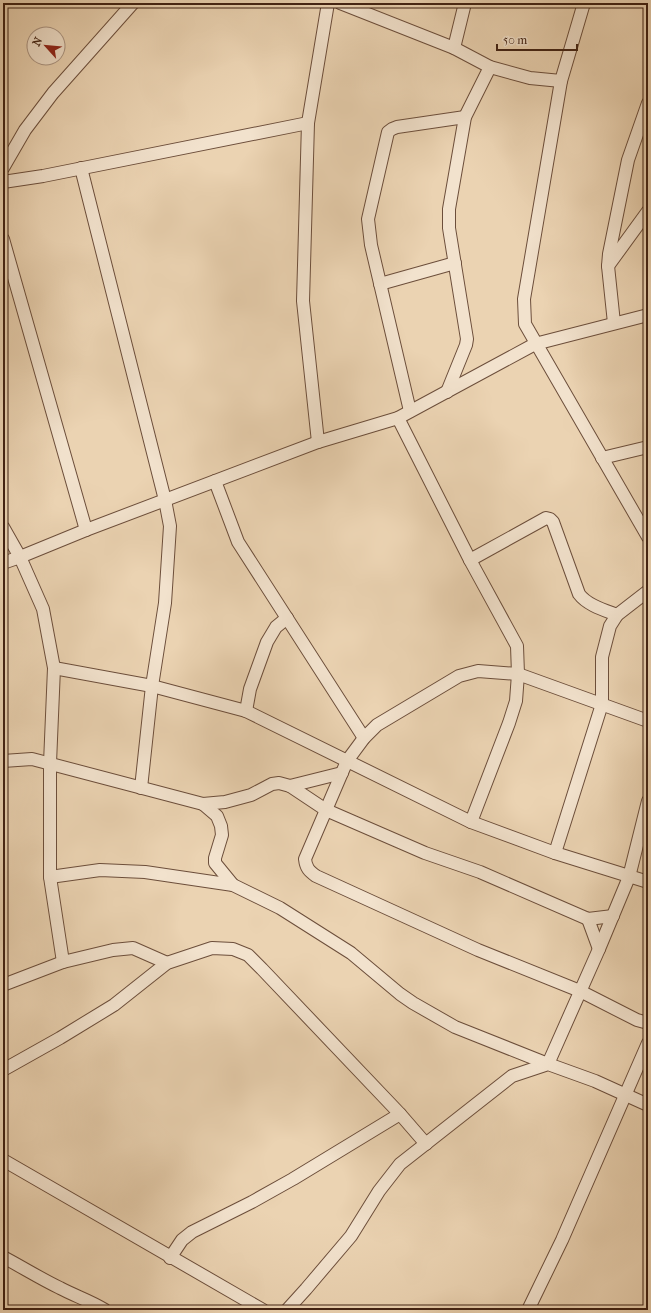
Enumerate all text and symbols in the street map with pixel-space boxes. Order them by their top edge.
north arrow [26,26,66,66]
scale bar [497,26,577,52]
text: 50 m [503,33,527,47]
text: N [30,34,46,48]

